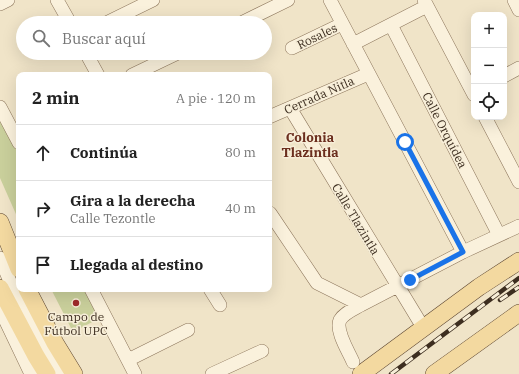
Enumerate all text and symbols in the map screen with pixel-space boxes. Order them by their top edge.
map controls [471,12,507,120]
button: + [471,12,507,48]
search box [16,16,272,60]
street label: Rosales [294,20,340,52]
icon: search [30,27,52,49]
text: Buscar aquí [62,29,146,48]
button: − [471,48,507,84]
street label: Cerrada Nitla [281,73,357,117]
button: locate [471,84,507,120]
text: 2 min [32,87,80,109]
street label: Calle Orquídea [419,89,471,171]
text: A pie · 120 m [176,90,256,107]
district label: Colonia Tlazintla [281,129,339,161]
route start [396,133,414,151]
icon: ahead [32,142,54,164]
text: Continúa [70,143,137,162]
text: 80 m [225,144,256,161]
street label: Calle Tlazintla [329,181,383,258]
text: Gira a la derecha [70,191,195,210]
icon: right [32,198,54,220]
text: 40 m [225,200,256,217]
text: Calle Tezontle [70,210,156,227]
icon: arrive [32,254,54,276]
text: Llegada al destino [70,255,203,274]
route end [401,271,419,289]
marker: Campo de Fútbol UPC [71,298,81,308]
place label: Campo de Fútbol UPC [44,309,108,338]

